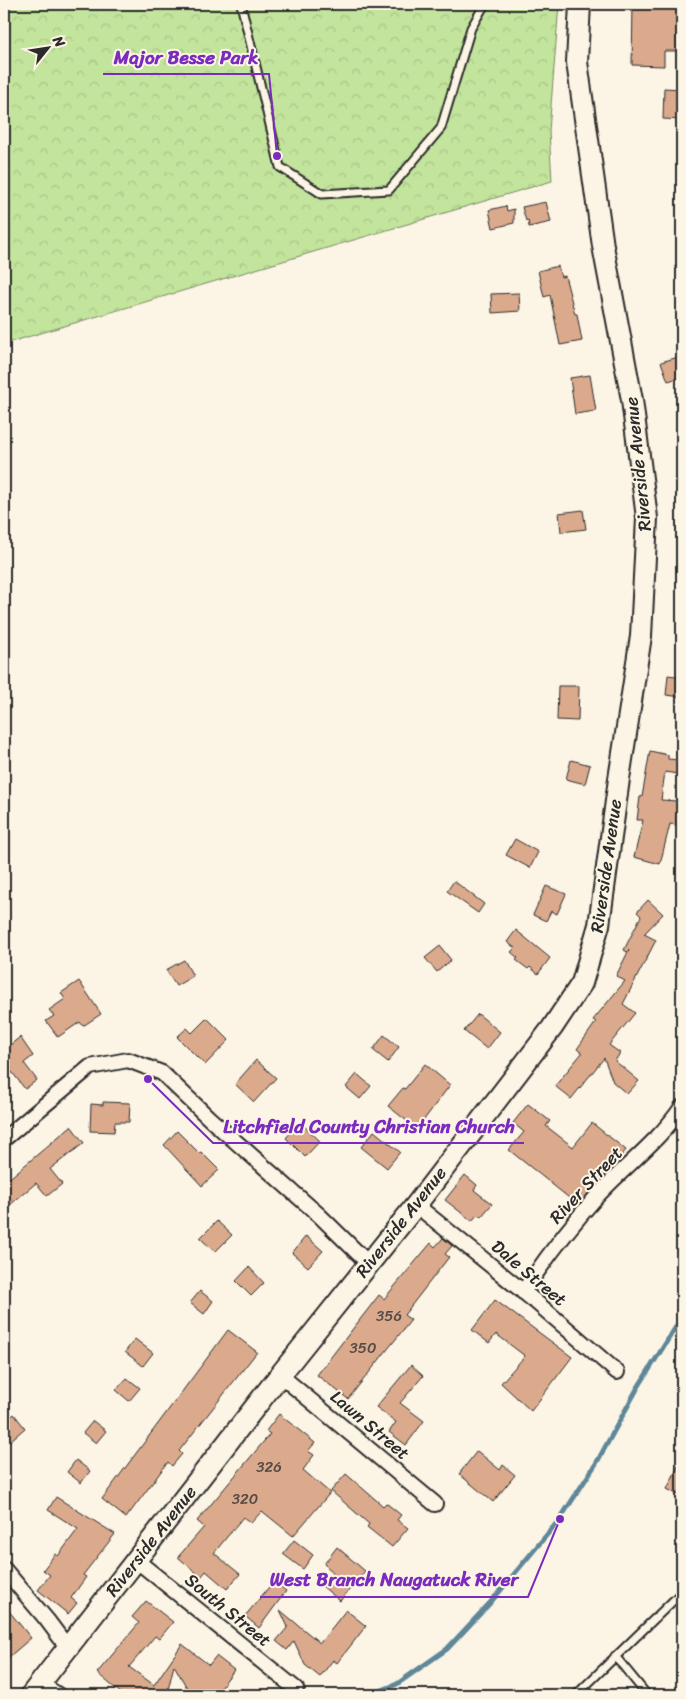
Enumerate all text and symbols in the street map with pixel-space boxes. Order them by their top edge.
north arrow [22,22,72,72]
text: N [45,30,72,52]
callout: Major Besse Park [103,40,269,74]
text: Major Besse Park [113,41,258,74]
street label: Riverside Avenue [615,395,661,533]
street label: Riverside Avenue [581,797,631,935]
callout: Litchfield County Christian Church [213,1109,524,1143]
text: Litchfield County Christian Church [223,1110,515,1143]
street label: River Street [541,1138,631,1231]
street label: Riverside Avenue [347,1159,455,1285]
street label: Dale Street [484,1231,574,1315]
house number: 356 [376,1303,402,1329]
house number: 350 [350,1335,376,1361]
street label: Lawn Street [323,1382,417,1468]
house number: 326 [256,1454,282,1480]
street label: Riverside Avenue [97,1478,205,1604]
house number: 320 [232,1486,258,1512]
callout: West Branch Naugatuck River [260,1563,528,1597]
text: West Branch Naugatuck River [270,1563,520,1596]
street label: South Street [177,1565,279,1655]

